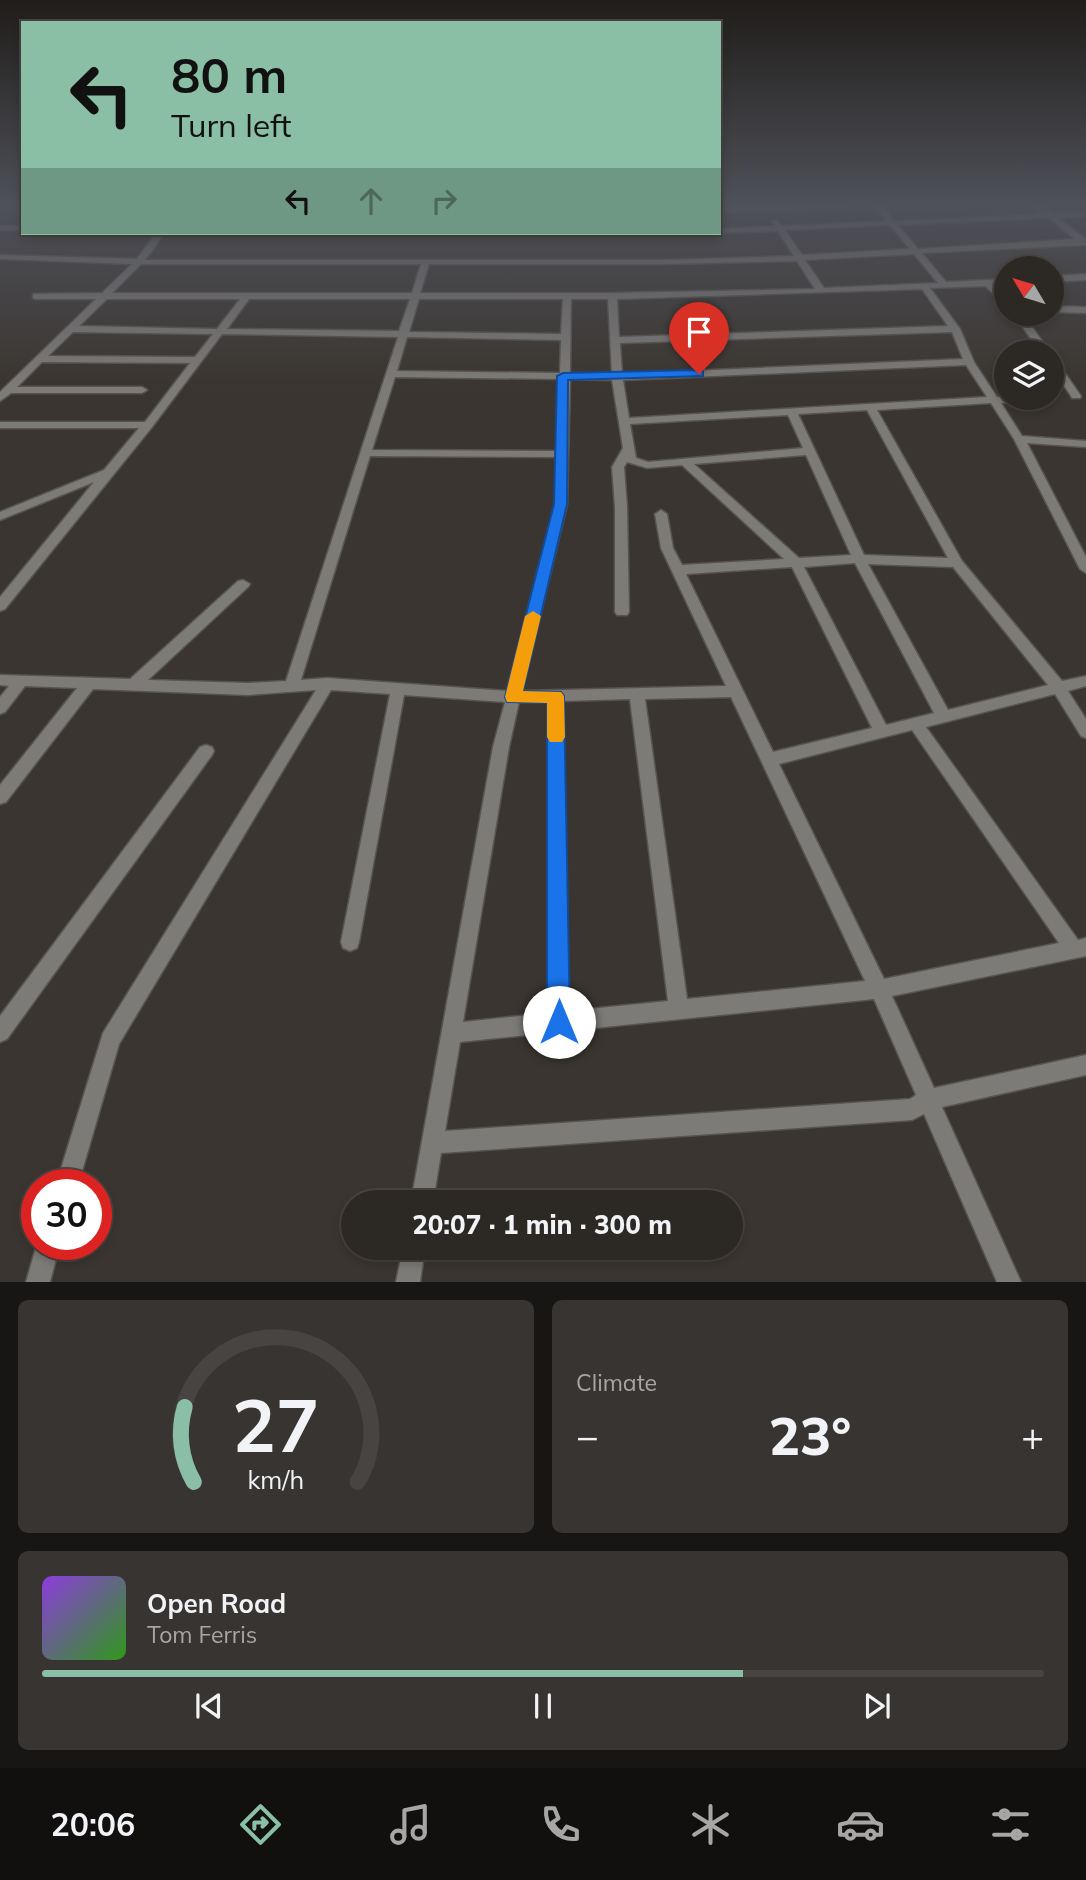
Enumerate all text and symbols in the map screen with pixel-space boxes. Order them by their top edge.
text: 80 m [171,44,287,105]
icon: left [56,49,147,140]
text: Turn left [171,105,291,145]
icon: left [279,182,317,220]
icon: ahead [352,182,390,220]
icon: right [425,182,463,220]
north arrow [994,256,1064,326]
map controls [994,256,1064,410]
pin [669,302,729,374]
icon: arrive [680,313,718,351]
button: layers [994,340,1064,410]
position arrow [522,985,596,1059]
speed limit sign: 30 [21,1169,112,1260]
text: 20:07 · 1 min · 300 m [412,1208,672,1241]
text: Climate [576,1368,657,1397]
text: 27 [232,1380,320,1471]
text: 23° [769,1403,851,1468]
text: − [576,1412,599,1460]
text: + [1021,1412,1044,1460]
text: km/h [248,1464,304,1495]
text: Open Road [147,1587,286,1620]
text: Tom Ferris [147,1620,257,1649]
icon: previous [190,1687,228,1725]
icon: pause [524,1687,562,1725]
icon: next [858,1687,896,1725]
icon: directions [236,1800,285,1849]
icon: music [386,1800,435,1849]
icon: phone [536,1800,585,1849]
icon: climate [686,1800,735,1849]
icon: car [836,1800,885,1849]
icon: filters [986,1800,1035,1849]
text: 20:06 [51,1804,135,1844]

